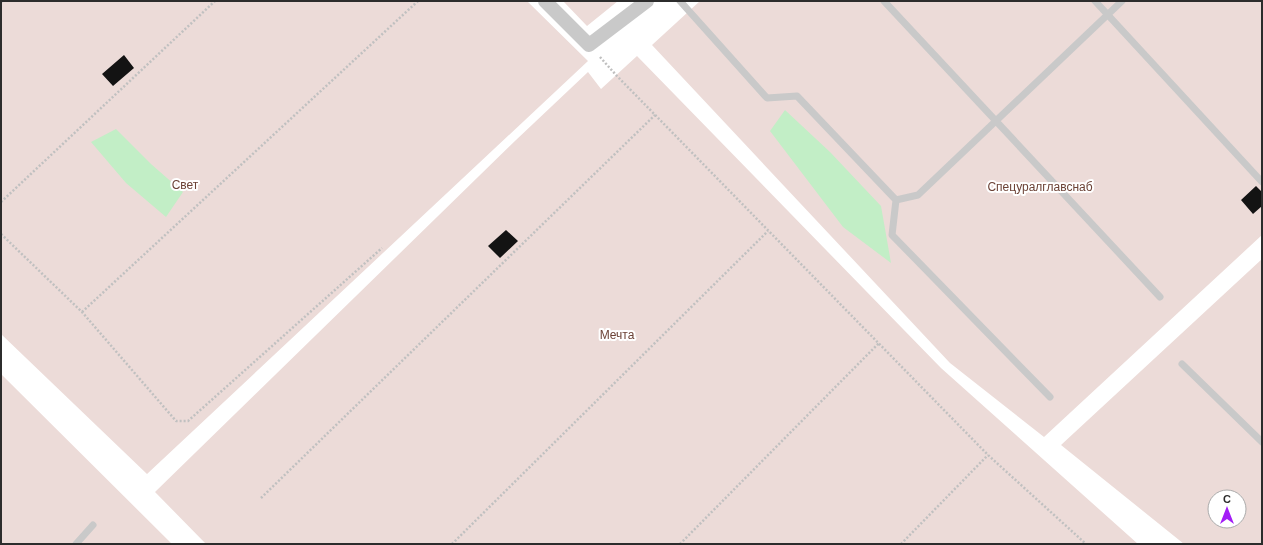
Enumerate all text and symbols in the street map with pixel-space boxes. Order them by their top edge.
park label: Свет [172,178,199,192]
park label: Спецуралглавснаб [987,180,1093,194]
park label: Мечта [600,328,635,342]
north arrow [1207,489,1247,529]
text: С [1223,493,1231,505]

